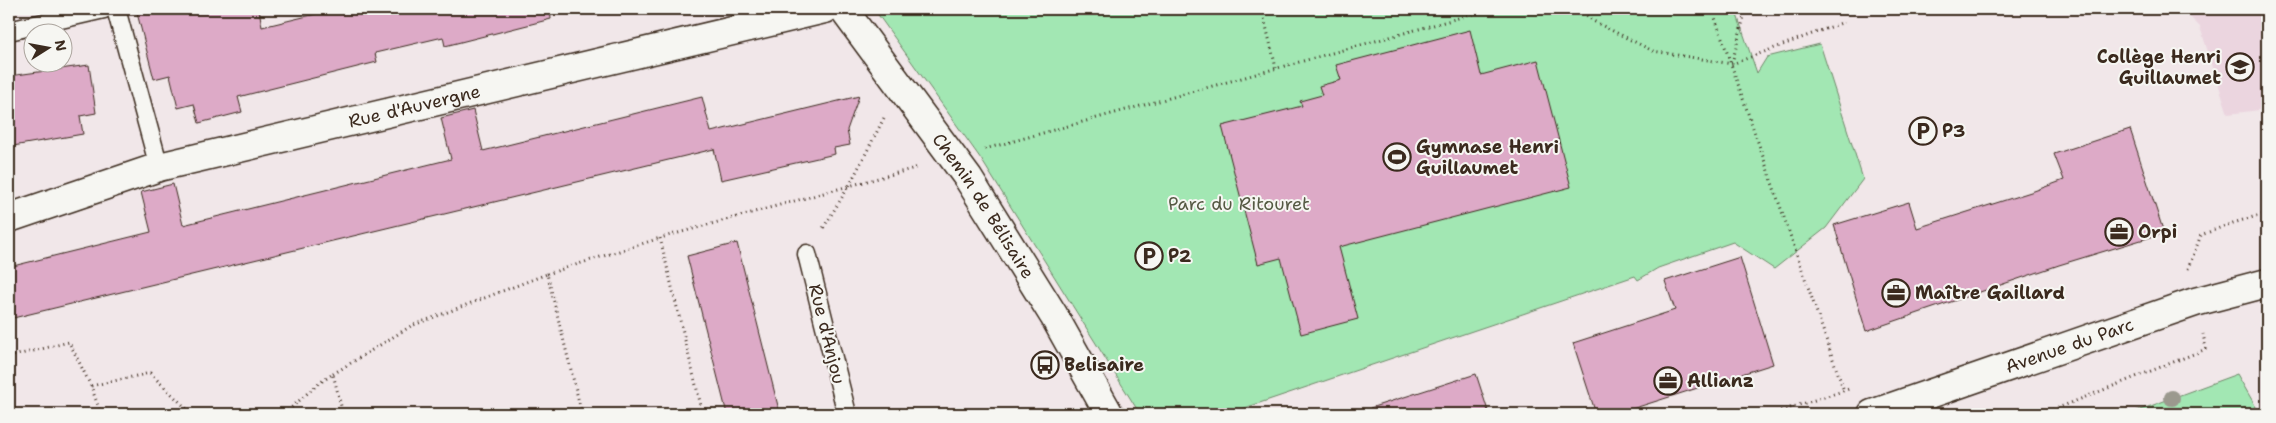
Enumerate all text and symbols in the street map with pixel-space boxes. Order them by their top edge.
north arrow [22,22,72,72]
text: N [51,38,71,53]
place label: Collège Henri Guillaumet [2097,45,2221,90]
school or university icon: Collège Henri Guillaumet [2225,52,2255,82]
street label: Rue d'Auvergne [346,79,483,134]
parking icon: P3 [1908,116,1938,146]
place label: P3 [1942,119,1965,143]
street label: Chemin de Bélisaire [927,128,1040,283]
place label: Gymnase Henri Guillaumet [1416,135,1559,180]
sports icon: Gymnase Henri Guillaumet [1382,142,1412,172]
park label: Parc du Ritouret [1168,192,1310,216]
office icon: Orpi [2104,217,2134,247]
place label: Orpi [2138,220,2177,244]
parking icon: P2 [1134,241,1164,271]
place label: P2 [1168,244,1192,268]
office icon: Maître Gaillard [1881,278,1911,308]
street label: Rue d'Anjou [803,281,851,387]
place label: Maître Gaillard [1915,281,2065,305]
street label: Avenue du Parc [2002,312,2137,379]
bus stop icon: Belisaire [1030,350,1060,380]
place label: Belisaire [1064,353,1144,377]
office icon: Allianz [1653,366,1683,396]
place label: Allianz [1687,369,1754,393]

